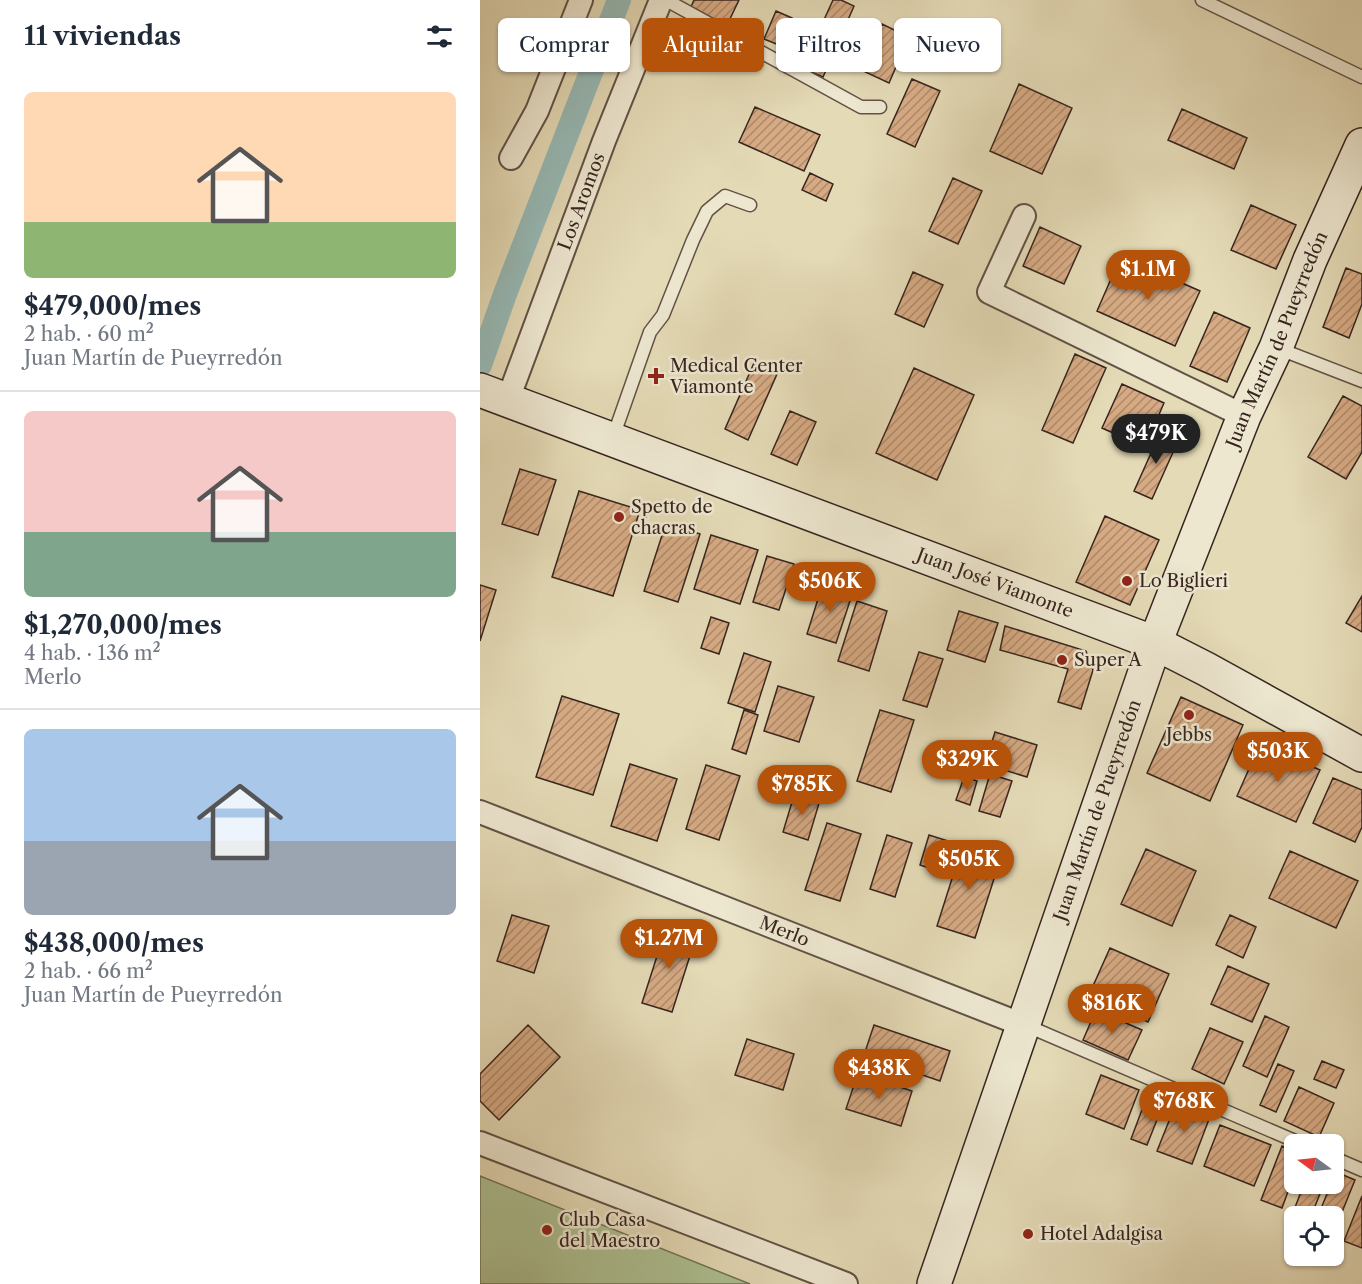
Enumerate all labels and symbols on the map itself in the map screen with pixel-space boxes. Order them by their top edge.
street label: Los Aromos [553,150,610,253]
street label: Juan Martín de Pueyrredón [1221,228,1332,454]
pin: $1.1M [1106,250,1190,301]
place label: Medical Center Viamonte [669,355,803,398]
marker: Medical Center Viamonte [647,367,665,385]
pin: $479K [1114,414,1198,465]
place label: Spetto de chacras [631,496,713,539]
marker: Spetto de chacras [612,510,626,524]
street label: Juan José Viamonte [911,543,1076,622]
pin: $506K [788,562,872,613]
place label: Lo Biglieri [1139,570,1229,592]
marker: Lo Biglieri [1120,574,1134,588]
place label: Super A [1074,649,1142,671]
marker: Super A [1055,653,1069,667]
street label: Juan Martín de Pueyrredón [1048,697,1146,927]
marker: Jebbs [1182,708,1196,722]
place label: Jebbs [1163,724,1212,746]
pin: $503K [1236,732,1320,783]
pin: $329K [925,740,1009,791]
pin: $785K [760,765,844,816]
pin: $505K [927,840,1011,891]
street label: Merlo [756,912,813,951]
pin: $1.27M [620,919,718,970]
pin: $816K [1070,984,1154,1035]
pin: $438K [837,1049,921,1100]
pin: $768K [1142,1082,1226,1133]
north arrow [1284,1134,1344,1194]
place label: Club Casa del Maestro [559,1209,660,1252]
marker: Club Casa del Maestro [540,1223,554,1237]
place label: Hotel Adalgisa [1040,1223,1164,1245]
marker: Hotel Adalgisa [1021,1227,1035,1241]

